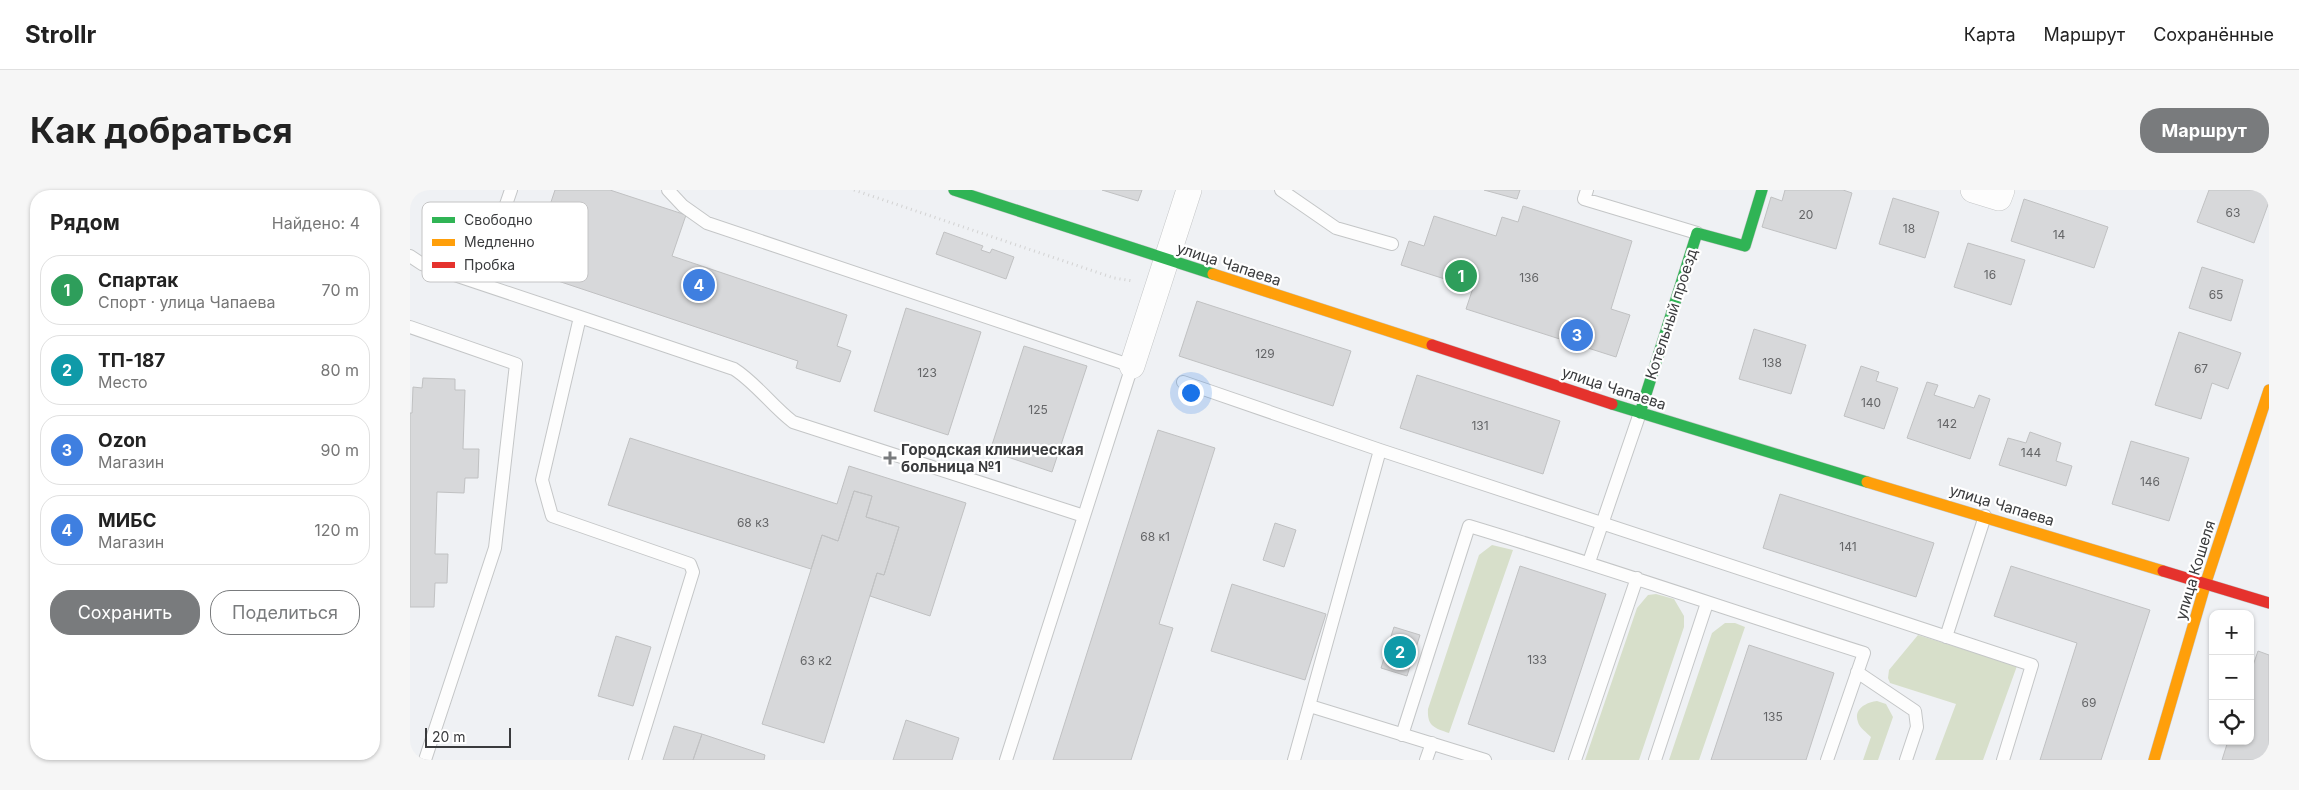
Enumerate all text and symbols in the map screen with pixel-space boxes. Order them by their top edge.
text: Strollr [25,20,96,49]
text: Карта [1964,24,2016,45]
text: Маршрут [2044,24,2125,45]
text: Сохранённые [2153,24,2274,45]
button: Маршрут [2140,108,2269,153]
text: Как добраться [30,109,293,151]
legend [422,202,588,282]
house number: 63 [2226,205,2240,220]
house number: 20 [1799,207,1813,222]
text: Рядом [50,210,120,235]
text: Свободно [464,211,533,228]
text: Найдено: 4 [272,213,360,233]
house number: 18 [1903,221,1915,236]
house number: 14 [2053,227,2066,242]
text: Медленно [464,233,535,250]
street label: улица Чапаева [1174,238,1284,290]
street label: Котельный проезд [1641,246,1701,382]
text: Пробка [464,256,515,273]
pin: 1 [1445,257,1477,295]
pin: 4 [683,266,715,304]
house number: 16 [1984,267,1996,282]
text: Спартак [98,269,178,292]
house number: 136 [1519,270,1539,285]
text: 1 [64,280,70,300]
text: 70 m [322,280,359,300]
house number: 65 [2209,287,2223,302]
text: Спорт · улица Чапаева [98,292,275,312]
pin: 3 [1561,316,1593,354]
house number: 129 [1255,346,1275,361]
text: ТП-187 [98,349,165,372]
house number: 138 [1762,355,1782,370]
text: 2 [62,360,72,380]
text: 80 m [320,360,359,380]
house number: 67 [2194,361,2208,376]
street label: улица Чапаева [1559,362,1669,414]
house number: 123 [917,365,937,380]
text: Место [98,372,148,392]
your location [1178,380,1204,406]
house number: 140 [1861,395,1881,410]
house number: 125 [1028,402,1048,417]
house number: 142 [1937,416,1957,431]
house number: 131 [1471,418,1489,433]
text: Ozon [98,429,147,452]
text: 3 [62,440,72,460]
text: 90 m [320,440,359,460]
place label: Городская клиническая больница №1 [901,440,1084,476]
house number: 144 [2021,445,2041,460]
marker: Городская клиническая больница №1 [883,451,897,465]
text: Магазин [98,452,164,472]
house number: 146 [2140,474,2160,489]
street label: улица Чапаева [1947,480,2057,530]
text: МИБС [98,509,157,532]
house number: 68 к3 [737,515,769,530]
street label: улица Кошеля [2171,518,2219,622]
text: 4 [62,520,72,540]
text: 120 m [314,520,359,540]
house number: 68 к1 [1140,529,1170,544]
text: Магазин [98,532,164,552]
house number: 141 [1839,539,1857,554]
button: Сохранить [50,590,200,635]
button: Поделиться [210,590,360,635]
map controls [2209,610,2254,745]
button: + [2209,610,2254,655]
pin: 2 [1384,633,1416,671]
house number: 133 [1527,652,1547,667]
house number: 63 к2 [800,653,832,668]
button: − [2209,655,2254,700]
house number: 69 [2082,695,2096,710]
button: locate [2209,700,2254,745]
house number: 135 [1763,709,1783,724]
scale bar [425,725,511,748]
text: 20 m [432,728,466,745]

